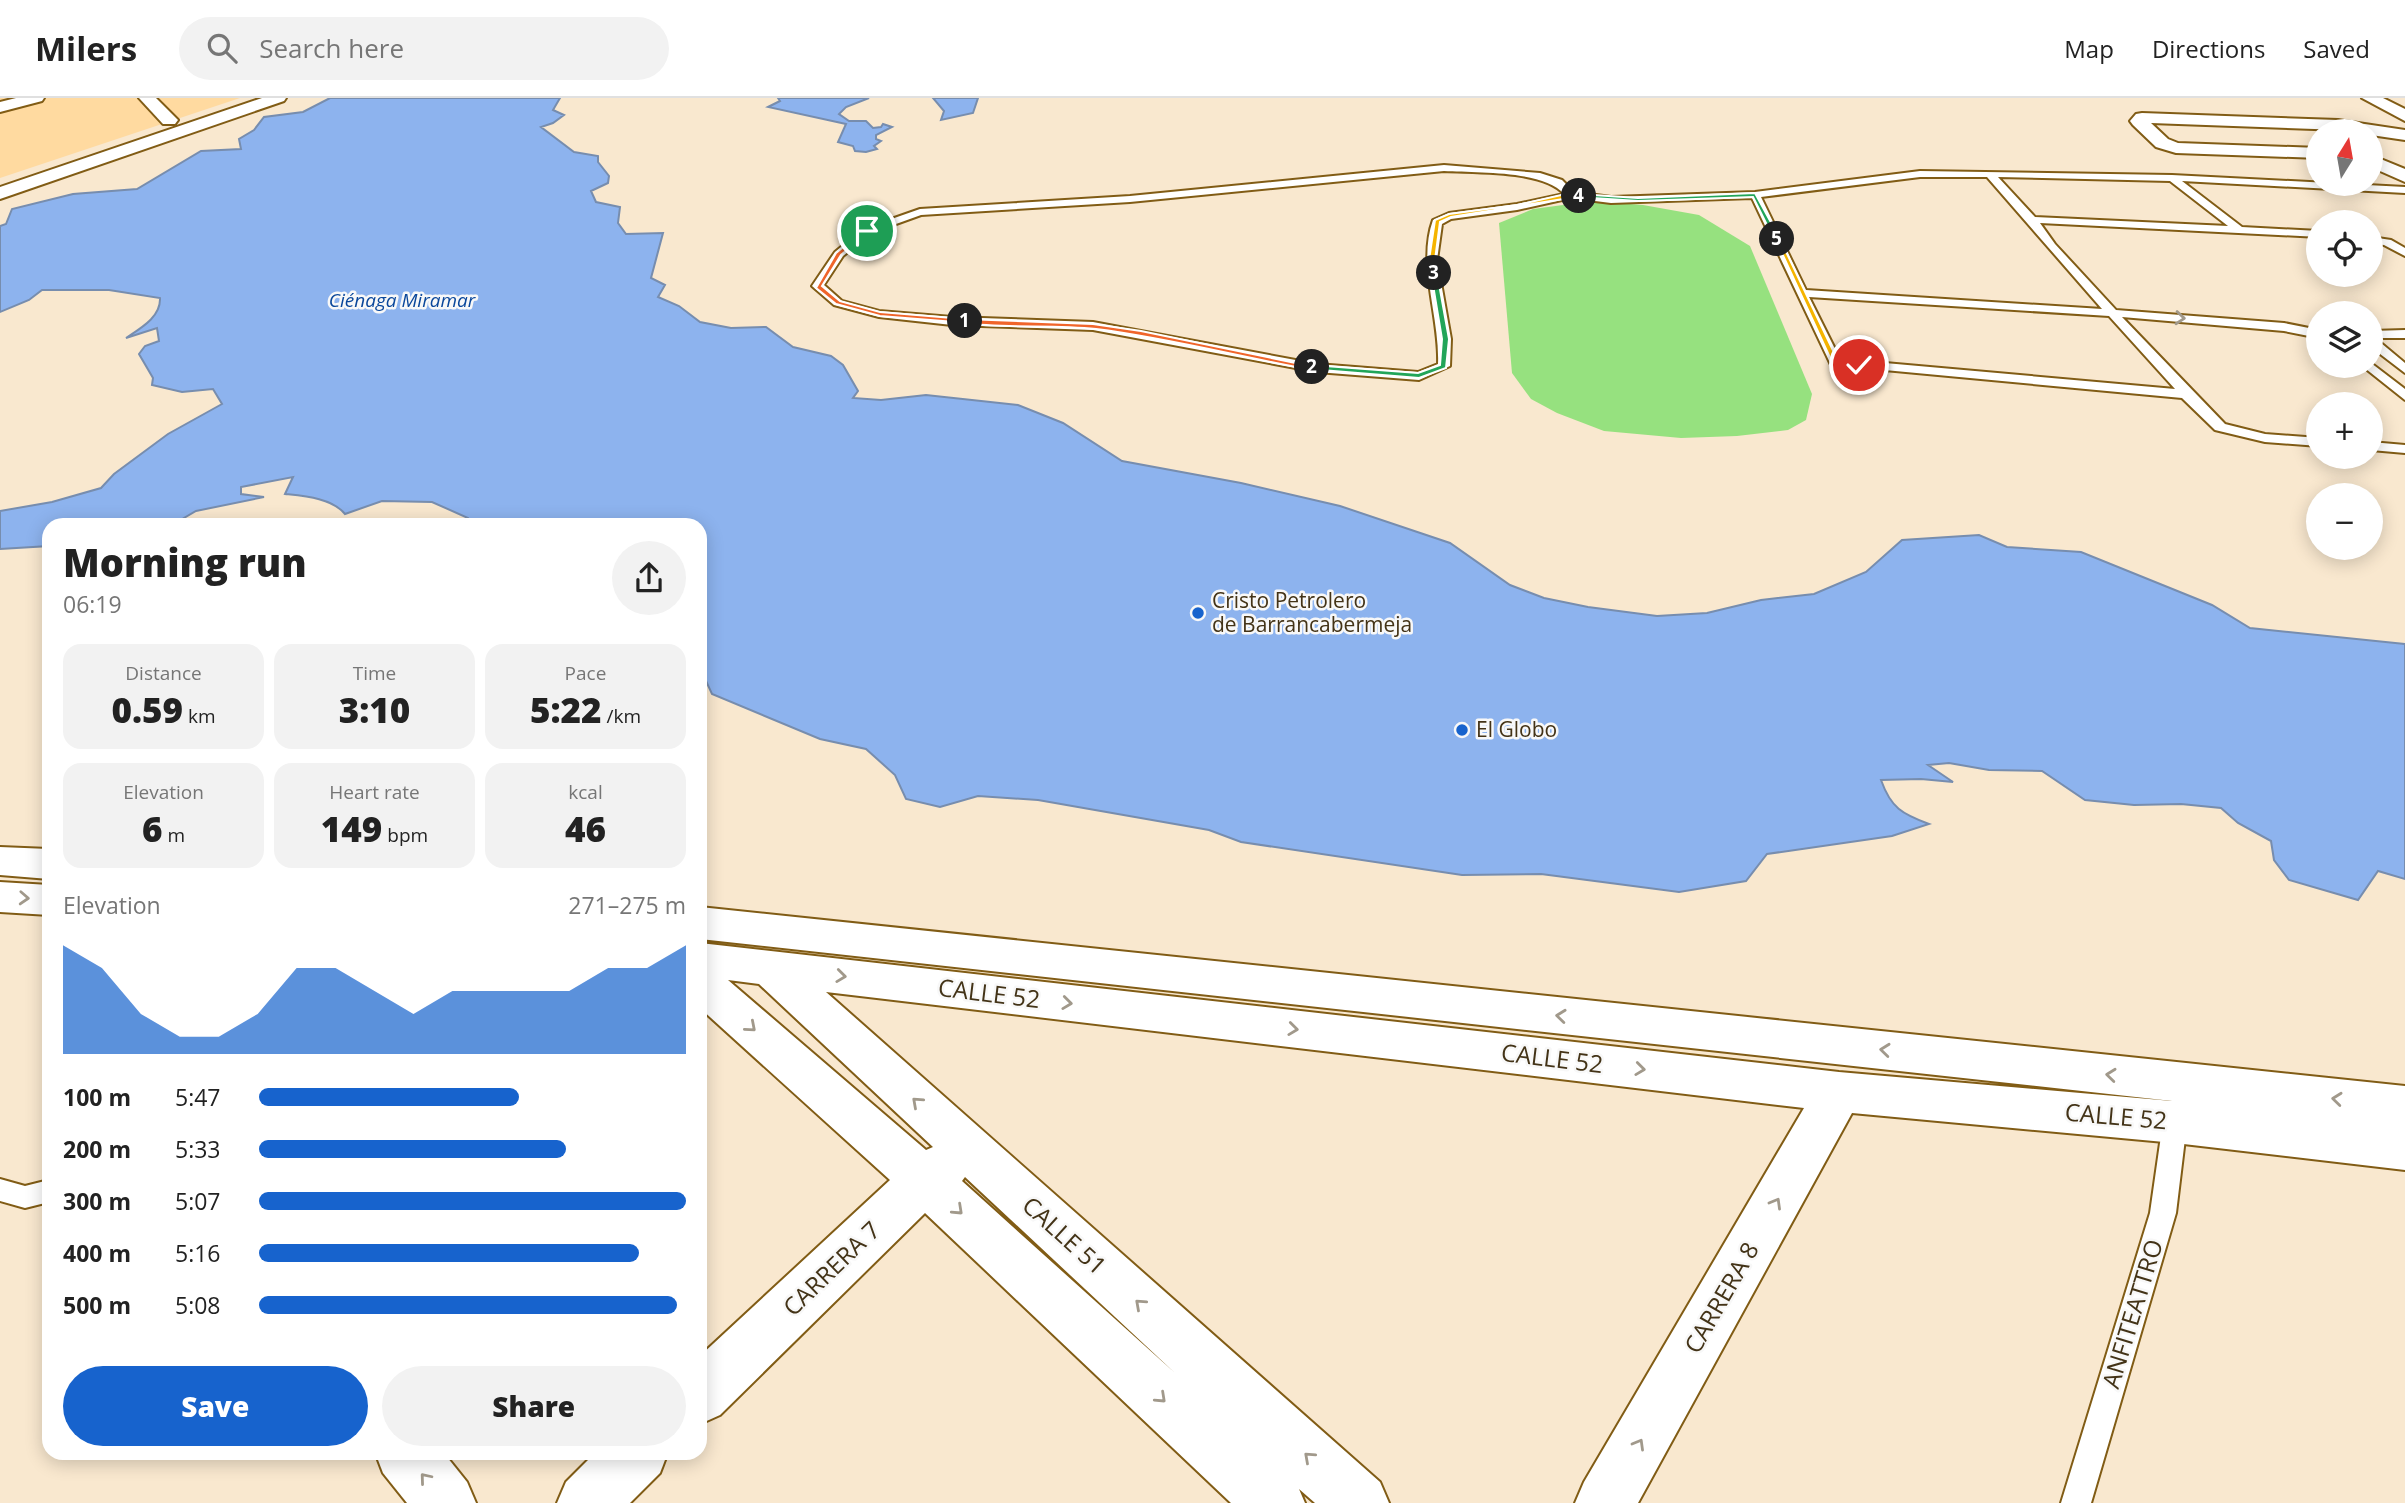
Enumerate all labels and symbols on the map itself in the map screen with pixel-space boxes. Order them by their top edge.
north arrow [2306,119,2384,196]
pin: 4 [1562,178,1596,214]
pin [837,201,897,261]
pin: 5 [1760,222,1795,256]
pin: 3 [1416,256,1452,290]
water label: Ciénaga Miramar [329,287,477,313]
pin: 1 [948,304,982,339]
one-way arrow [2175,310,2186,325]
pin [1829,335,1889,395]
pin: 2 [1294,350,1330,384]
place label: Cristo Petrolero de Barrancabermeja [1212,586,1412,638]
marker: Cristo Petrolero de Barrancabermeja [1190,605,1206,621]
place label: El Globo [1476,715,1557,743]
marker: El Globo [1454,722,1470,738]
one-way arrow [19,891,30,906]
one-way arrow [835,969,847,984]
street label: CALLE 52 [936,970,1042,1015]
one-way arrow [1061,995,1073,1010]
one-way arrow [1555,1008,1567,1023]
one-way arrow [743,1019,756,1031]
one-way arrow [1288,1021,1299,1036]
street label: CALLE 52 [1499,1035,1605,1080]
one-way arrow [1879,1043,1891,1058]
one-way arrow [1635,1062,1646,1077]
one-way arrow [2105,1067,2117,1082]
one-way arrow [2331,1092,2342,1107]
street label: CALLE 52 [2064,1095,2169,1136]
one-way arrow [912,1098,925,1110]
street label: CALLE 51 [1016,1188,1114,1281]
one-way arrow [1768,1198,1781,1211]
one-way arrow [950,1202,963,1215]
street label: CARRERA 7 [775,1213,887,1323]
street label: ANFITEATTRO [2093,1235,2170,1392]
street label: CARRERA 8 [1676,1236,1766,1359]
one-way arrow [1135,1300,1148,1313]
one-way arrow [1153,1390,1166,1402]
one-way arrow [1631,1438,1644,1451]
one-way arrow [1304,1453,1317,1465]
one-way arrow [421,1473,433,1486]

